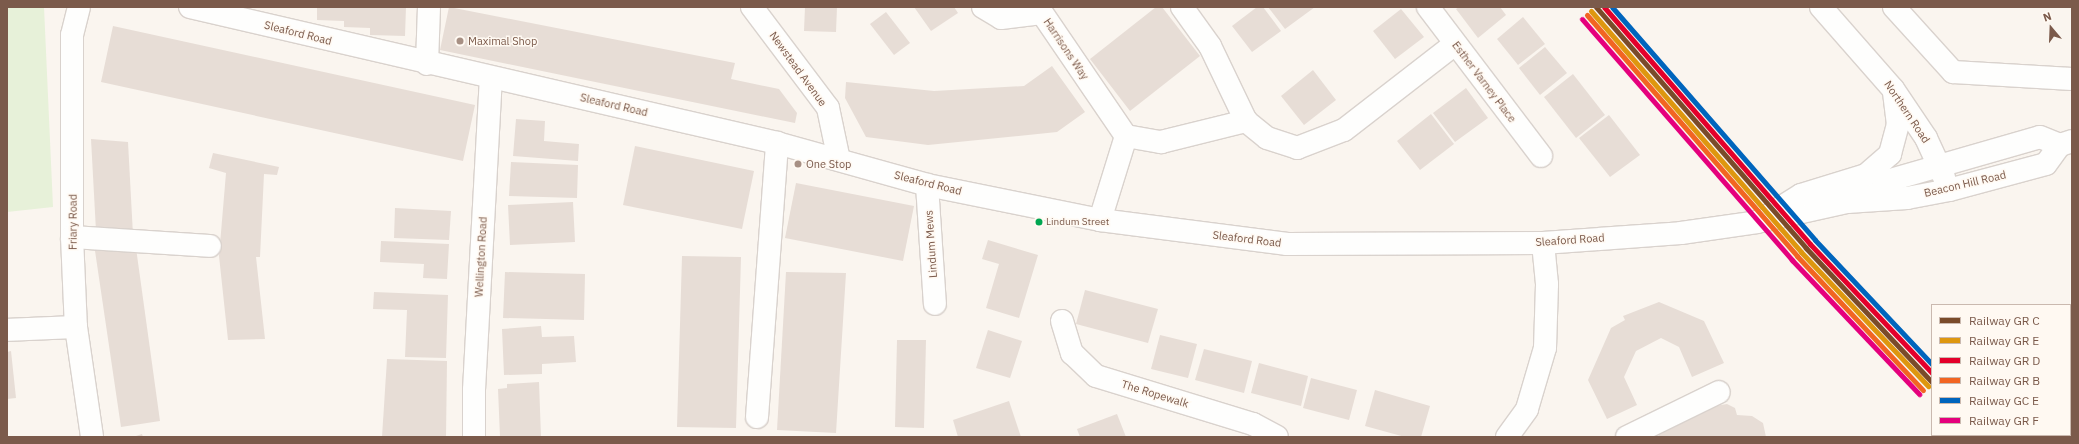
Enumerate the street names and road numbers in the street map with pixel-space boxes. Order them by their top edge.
street label: Harrisons Way [1041,16,1091,82]
street label: Sleaford Road [263,18,333,48]
street label: Newstead Avenue [767,29,829,109]
street label: Esther Varney Place [1449,39,1519,125]
street label: Northern Road [1881,78,1933,146]
street label: Sleaford Road [579,91,649,119]
street label: Sleaford Road [893,168,963,198]
street label: Beacon Hill Road [1923,168,2007,200]
street label: Friary Road [66,194,80,250]
street label: Lindum Mews [922,210,940,278]
street label: Wellington Road [472,216,490,298]
street label: Sleaford Road [1212,228,1282,250]
street label: Sleaford Road [1535,231,1605,249]
street label: The Ropewalk [1120,378,1190,410]

